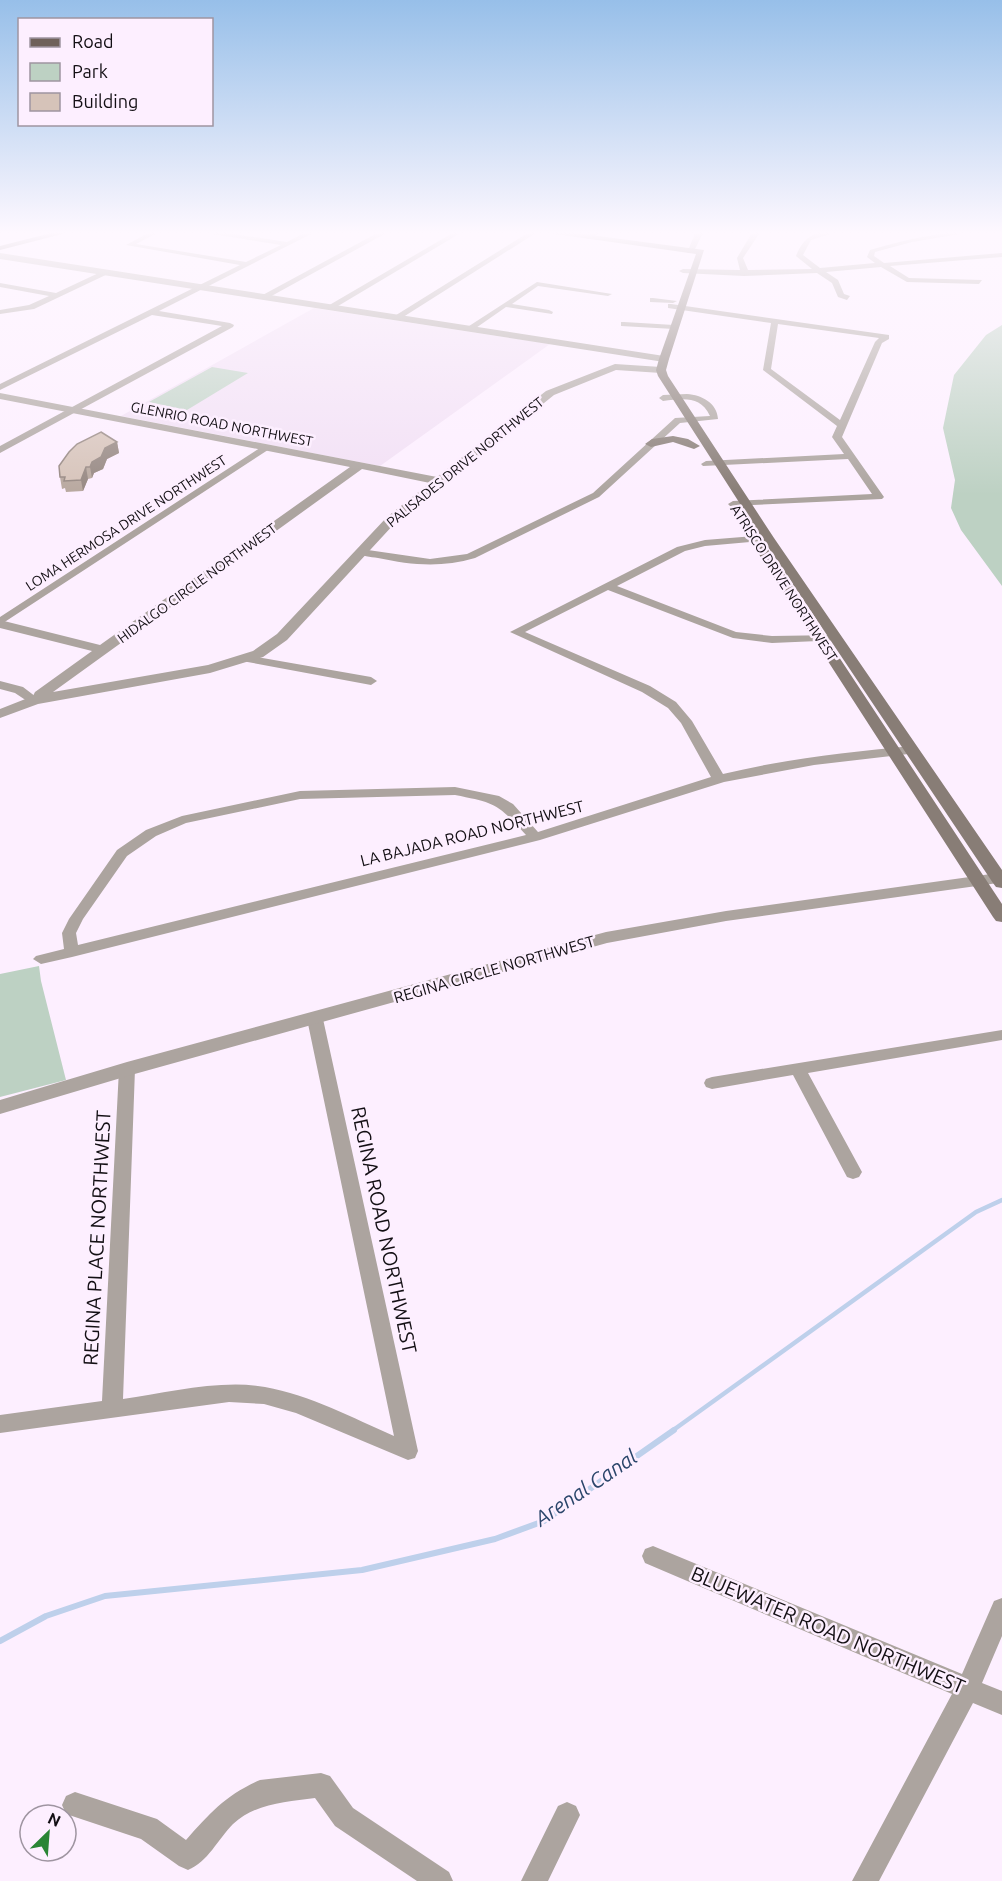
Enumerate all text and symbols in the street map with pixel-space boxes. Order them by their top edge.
legend [18,18,213,126]
text: Road [72,31,114,51]
text: Park [72,61,108,81]
text: Building [72,91,138,111]
street label: PALISADES DRIVE NORTHWEST [383,394,547,530]
street label: GLENRIO ROAD NORTHWEST [130,398,315,450]
street label: LOMA HERMOSA DRIVE NORTHWEST [23,452,230,594]
street label: ATRISCO DRIVE NORTHWEST [727,502,841,664]
street label: HIDALGO CIRCLE NORTHWEST [114,520,280,646]
street label: LA BAJADA ROAD NORTHWEST [358,796,586,869]
street label: REGINA CIRCLE NORTHWEST [391,932,597,1006]
street label: REGINA ROAD NORTHWEST [347,1104,422,1355]
street label: REGINA PLACE NORTHWEST [78,1110,115,1366]
water label: Arenal Canal [529,1444,641,1531]
street label: BLUEWATER ROAD NORTHWEST [688,1561,969,1698]
north arrow [18,1803,78,1863]
text: N [45,1809,64,1830]

